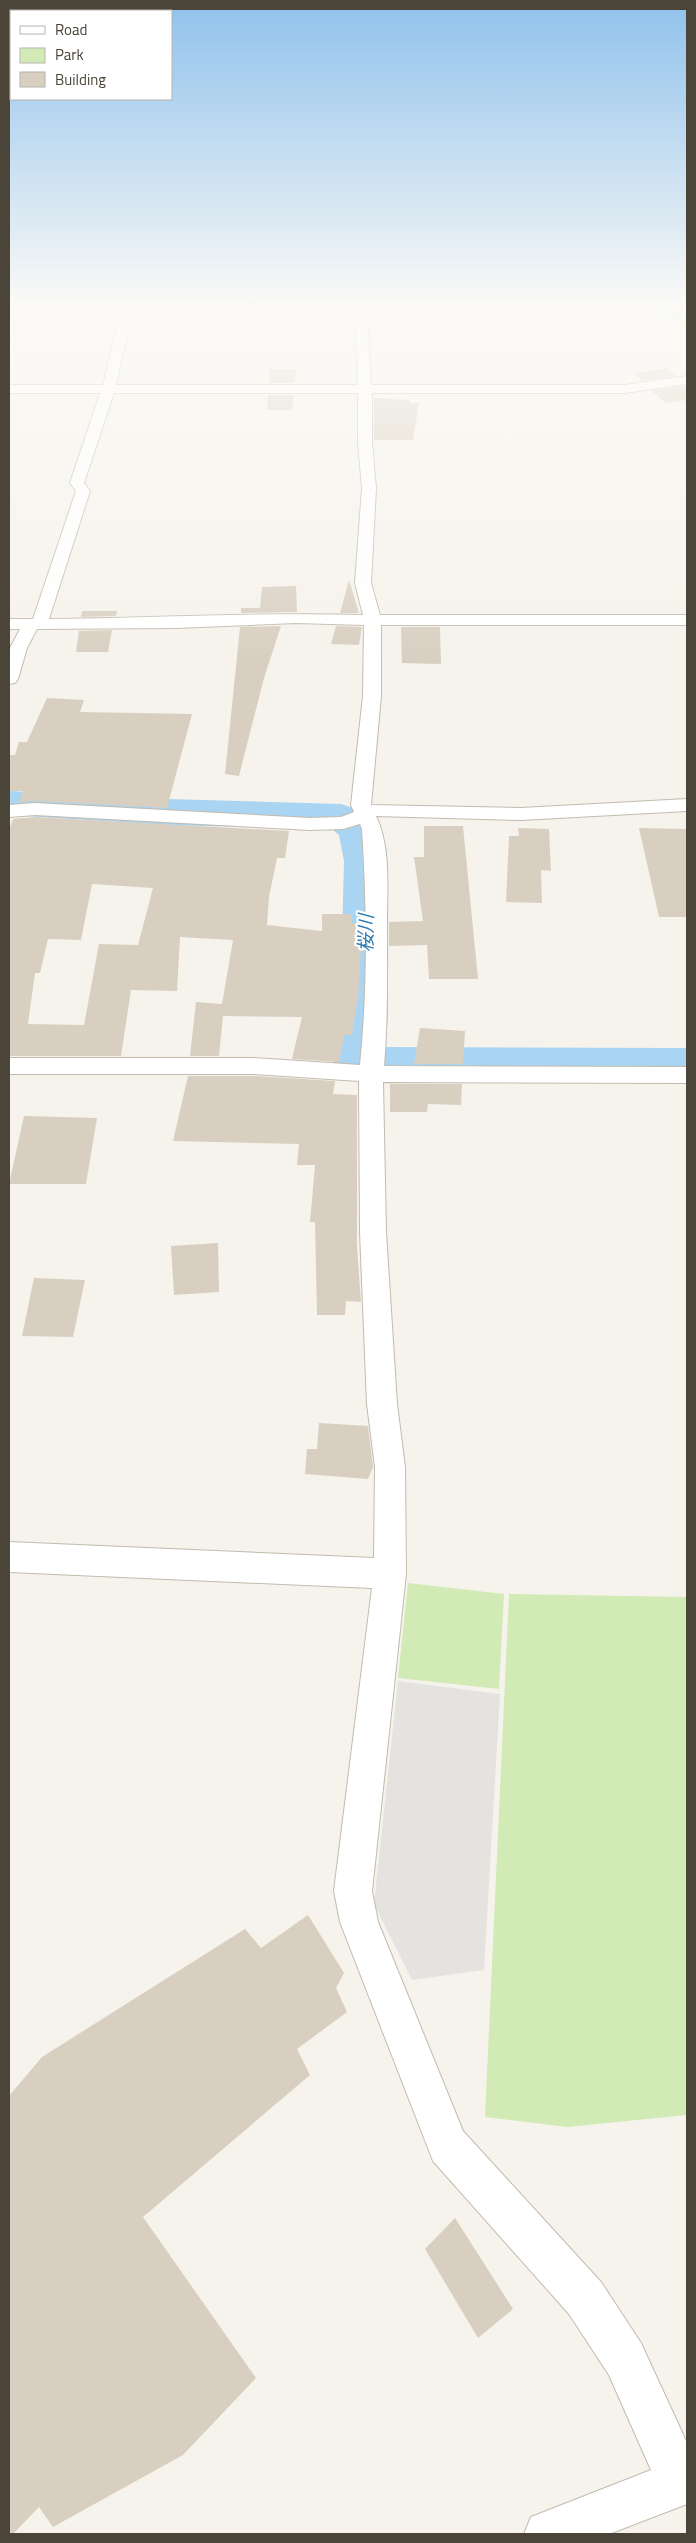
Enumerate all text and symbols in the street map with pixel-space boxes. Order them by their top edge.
legend [10,10,172,100]
text: Road [55,18,87,41]
text: Park [55,43,84,66]
text: Building [55,68,106,91]
water label: 桜川 [350,912,380,952]

